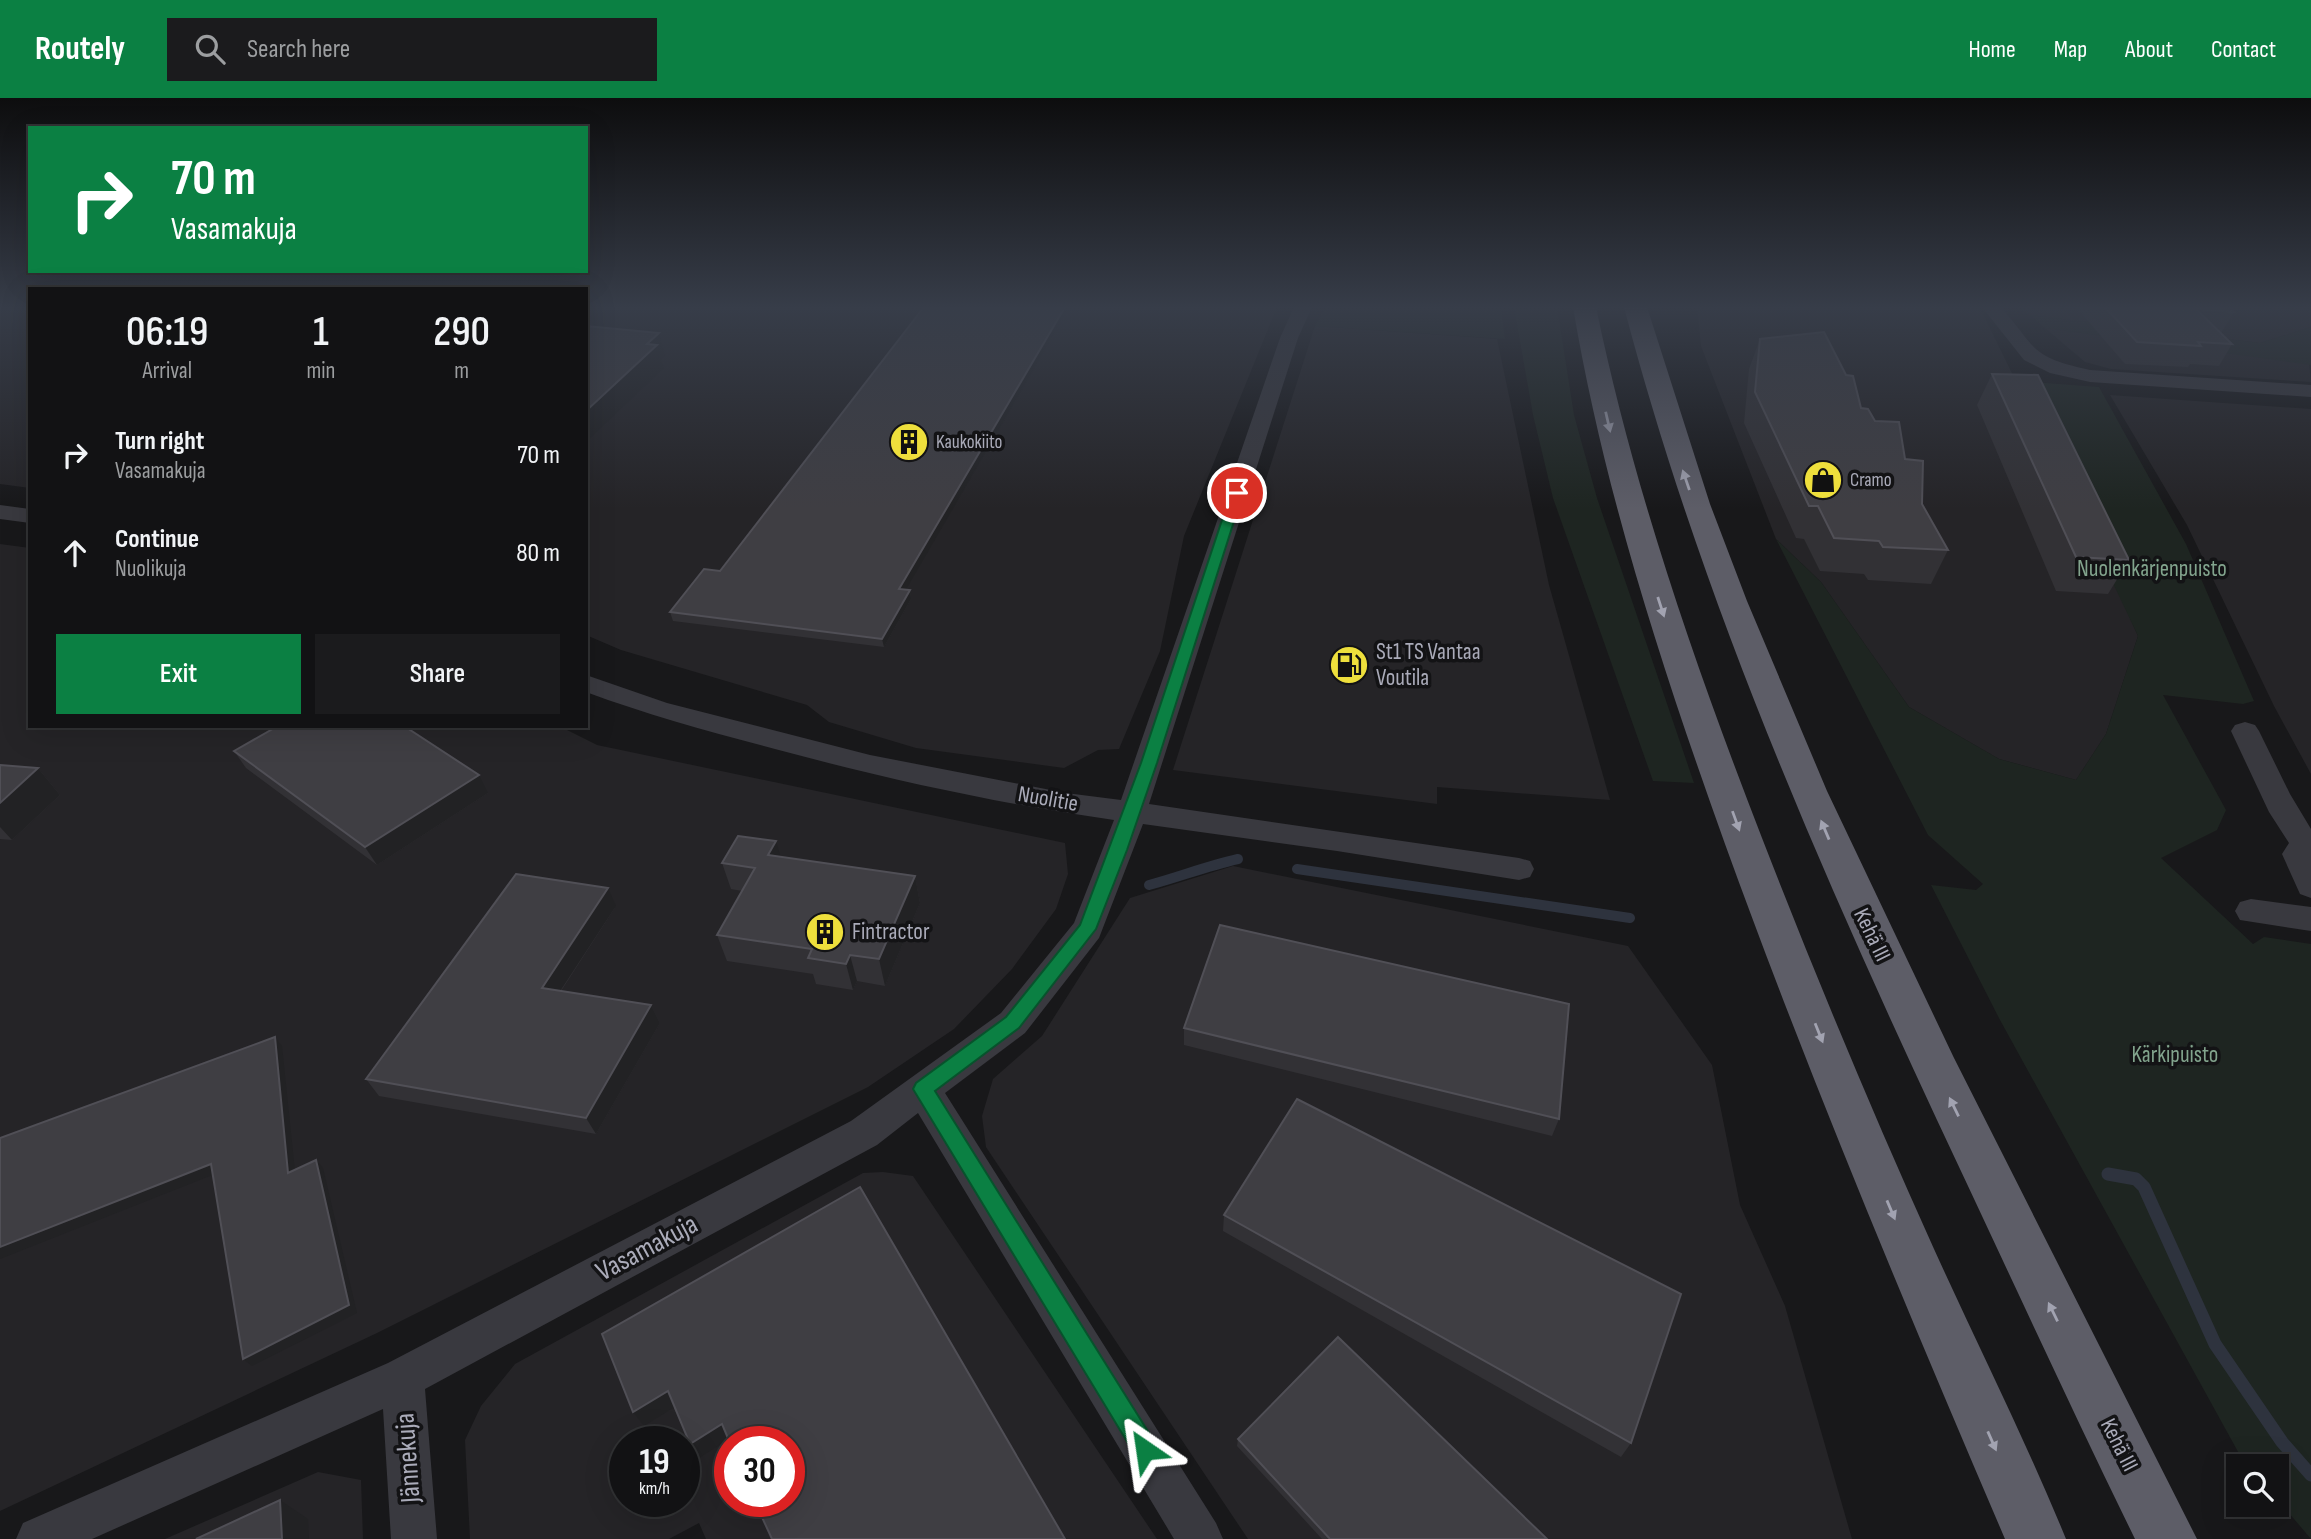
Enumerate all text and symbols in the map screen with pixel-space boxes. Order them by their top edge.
search box [167,18,657,81]
text: Routely [35,29,125,69]
icon: search [191,30,229,68]
text: Search here [247,34,350,65]
text: Home [1968,35,2016,64]
text: Map [2054,35,2087,64]
text: About [2125,35,2173,64]
text: Contact [2211,35,2276,64]
text: 70 m [171,150,256,209]
icon: right [56,154,147,245]
text: Vasamakuja [171,210,297,249]
text: 06:19 [126,307,208,358]
text: 1 [313,307,329,358]
text: 290 [433,307,490,358]
text: Arrival [142,357,192,385]
text: min [306,357,335,385]
text: m [454,357,469,385]
one-way arrow [1603,411,1614,433]
building icon: Kaukokiito [888,421,930,463]
text: Turn right [115,426,204,457]
place label: Kaukokiito [936,431,1002,454]
icon: right [56,436,94,474]
text: 70 m [517,440,560,471]
text: Vasamakuja [115,457,206,485]
shop icon: Cramo [1802,459,1844,501]
pin [1207,463,1267,523]
one-way arrow [1680,469,1691,490]
place label: Cramo [1850,469,1892,492]
icon: arrive [1218,474,1256,512]
text: Continue [115,524,199,555]
icon: ahead [56,534,94,572]
text: 80 m [516,538,560,569]
text: Nuolikuja [115,555,186,583]
park label: Nuolenkärjenpuisto [2077,555,2227,583]
one-way arrow [1656,596,1667,617]
button: Exit [56,634,301,714]
button: Share [315,634,560,714]
place label: St1 TS Vantaa Voutila [1376,638,1481,692]
fuel station icon: St1 TS Vantaa Voutila [1328,644,1370,686]
street label: Nuolitie [1016,780,1080,818]
one-way arrow [1731,811,1742,832]
one-way arrow [1819,820,1831,840]
street label: Kehä III [1847,904,1897,966]
building icon: Fintractor [804,911,846,953]
place label: Fintractor [852,918,930,946]
one-way arrow [1813,1023,1824,1044]
park label: Kärkipuisto [2132,1041,2218,1069]
one-way arrow [1949,1097,1960,1117]
one-way arrow [1885,1200,1897,1220]
street label: Vasamakuja [591,1208,703,1288]
one-way arrow [2047,1302,2059,1322]
street label: Jännekuja [388,1412,428,1505]
position arrow [1108,1413,1182,1487]
street label: Kehä III [2094,1414,2144,1476]
speed limit sign: 30 [714,1426,805,1517]
one-way arrow [1986,1431,1998,1451]
text: 19 [639,1441,670,1484]
map controls [2226,1454,2289,1517]
button: search [2226,1454,2289,1517]
text: km/h [639,1478,670,1499]

